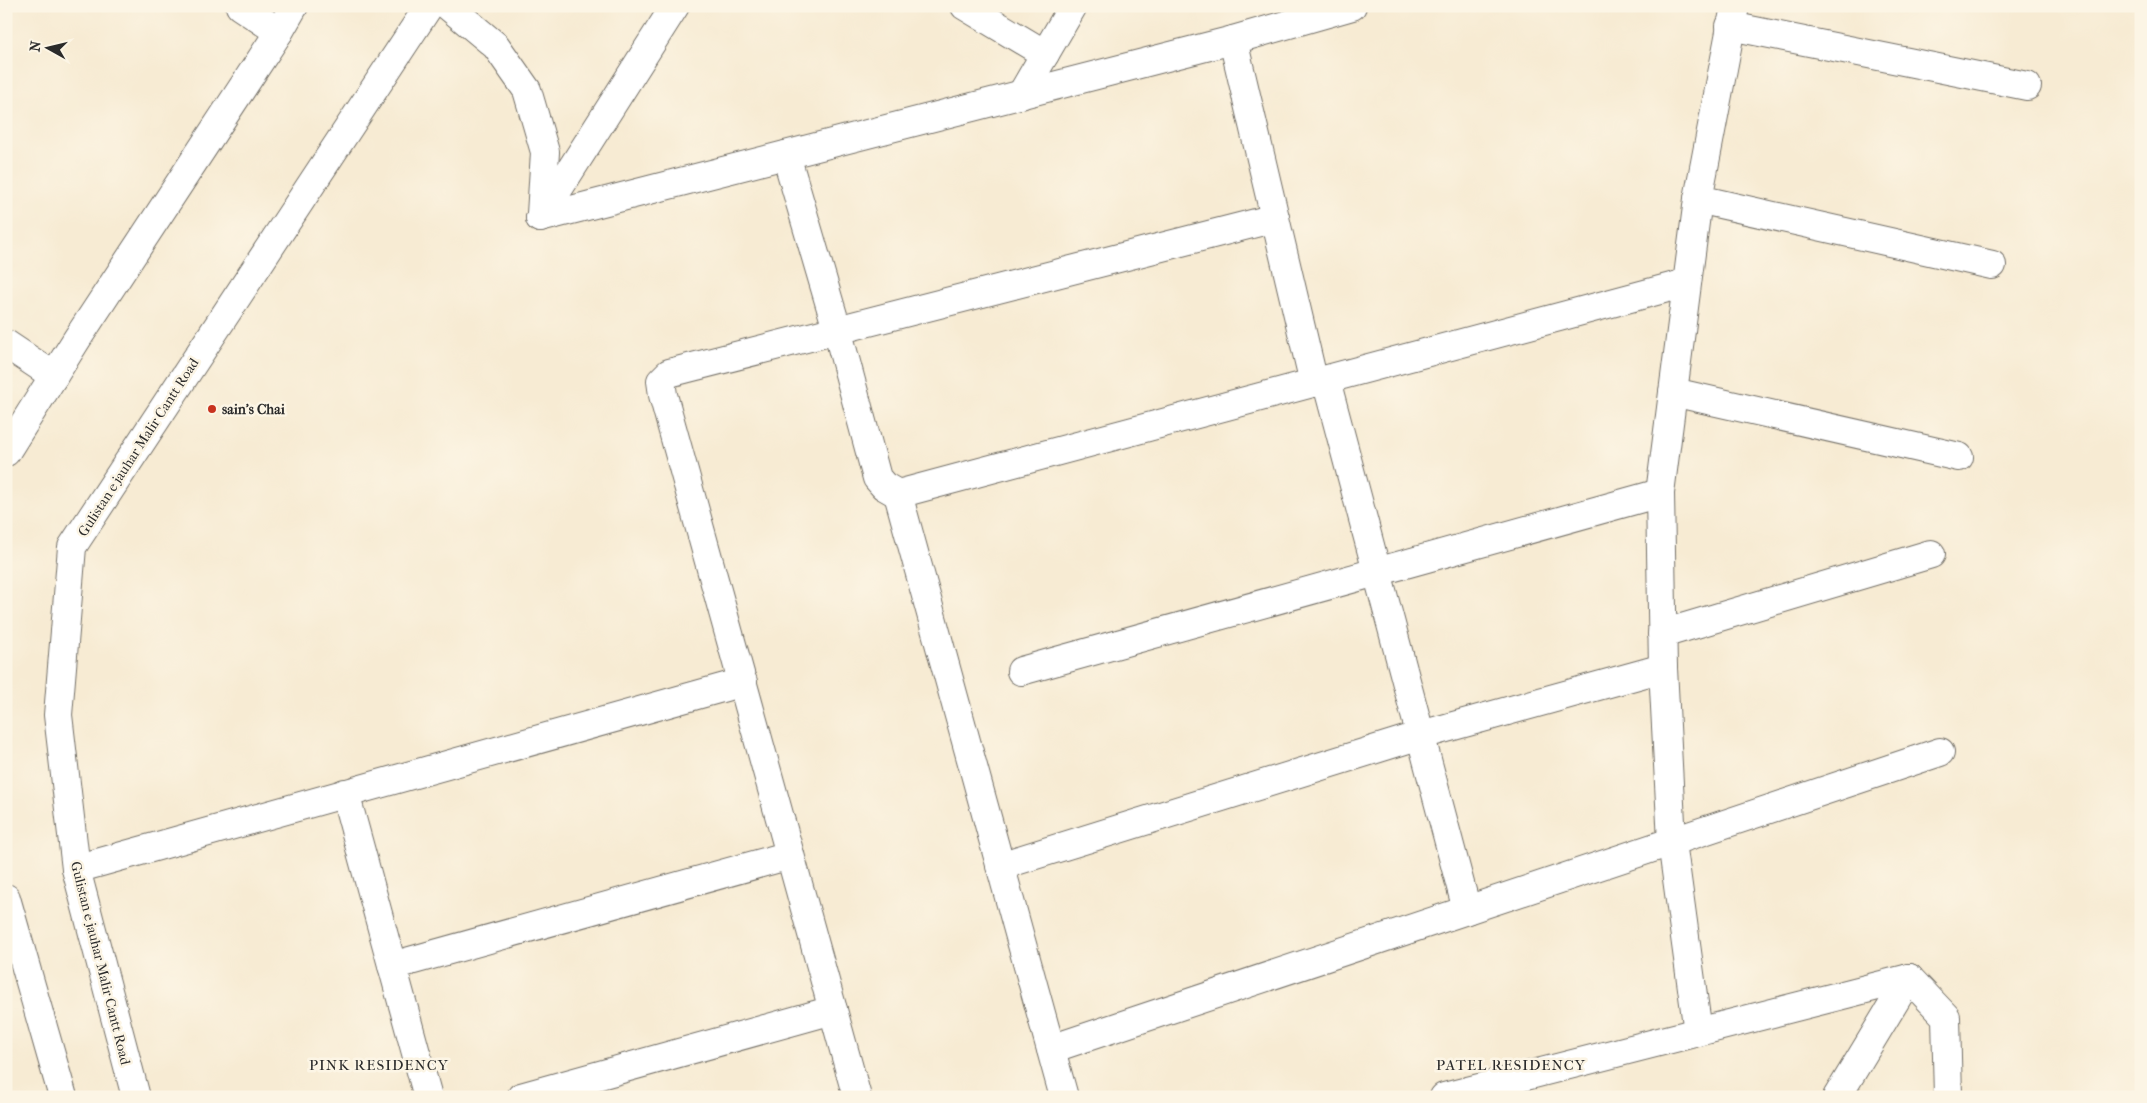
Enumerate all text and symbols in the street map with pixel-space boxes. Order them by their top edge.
north arrow [22,22,72,72]
text: N [26,39,45,53]
street label: Gulistan e jauhar Malir Cantt Road [74,355,203,540]
place label: sain's Chai [222,401,286,418]
marker: sain's Chai [206,403,218,415]
street label: Gulistan e jauhar Malir Cantt Road [67,860,134,1067]
district label: PINK RESIDENCY [309,1056,449,1074]
district label: PATEL RESIDENCY [1436,1056,1586,1074]

